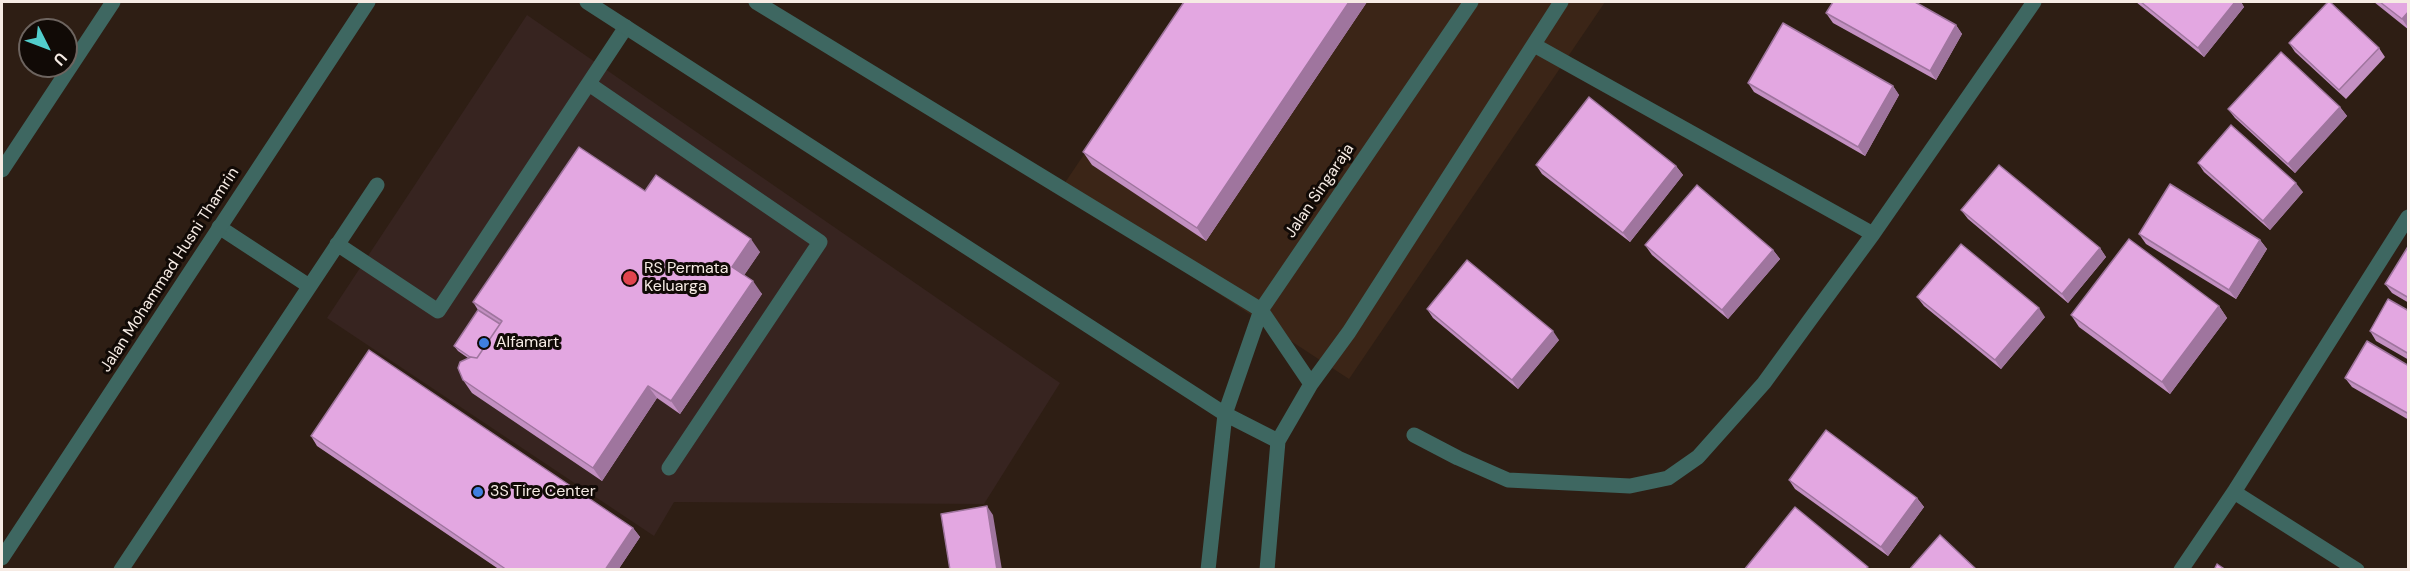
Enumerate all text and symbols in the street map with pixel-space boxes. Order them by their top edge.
north arrow [18,18,78,78]
text: U [49,48,72,70]
street label: Jalan Singaraja [1281,140,1359,242]
street label: Jalan Mohammad Husni Thamrin [97,164,243,376]
place label: RS Permata Keluarga [644,259,729,297]
marker: RS Permata Keluarga [621,269,639,287]
place label: Alfamart [496,333,559,353]
marker: Alfamart [477,336,491,350]
place label: 3S Tire Center [490,482,596,502]
marker: 3S Tire Center [471,485,485,499]

